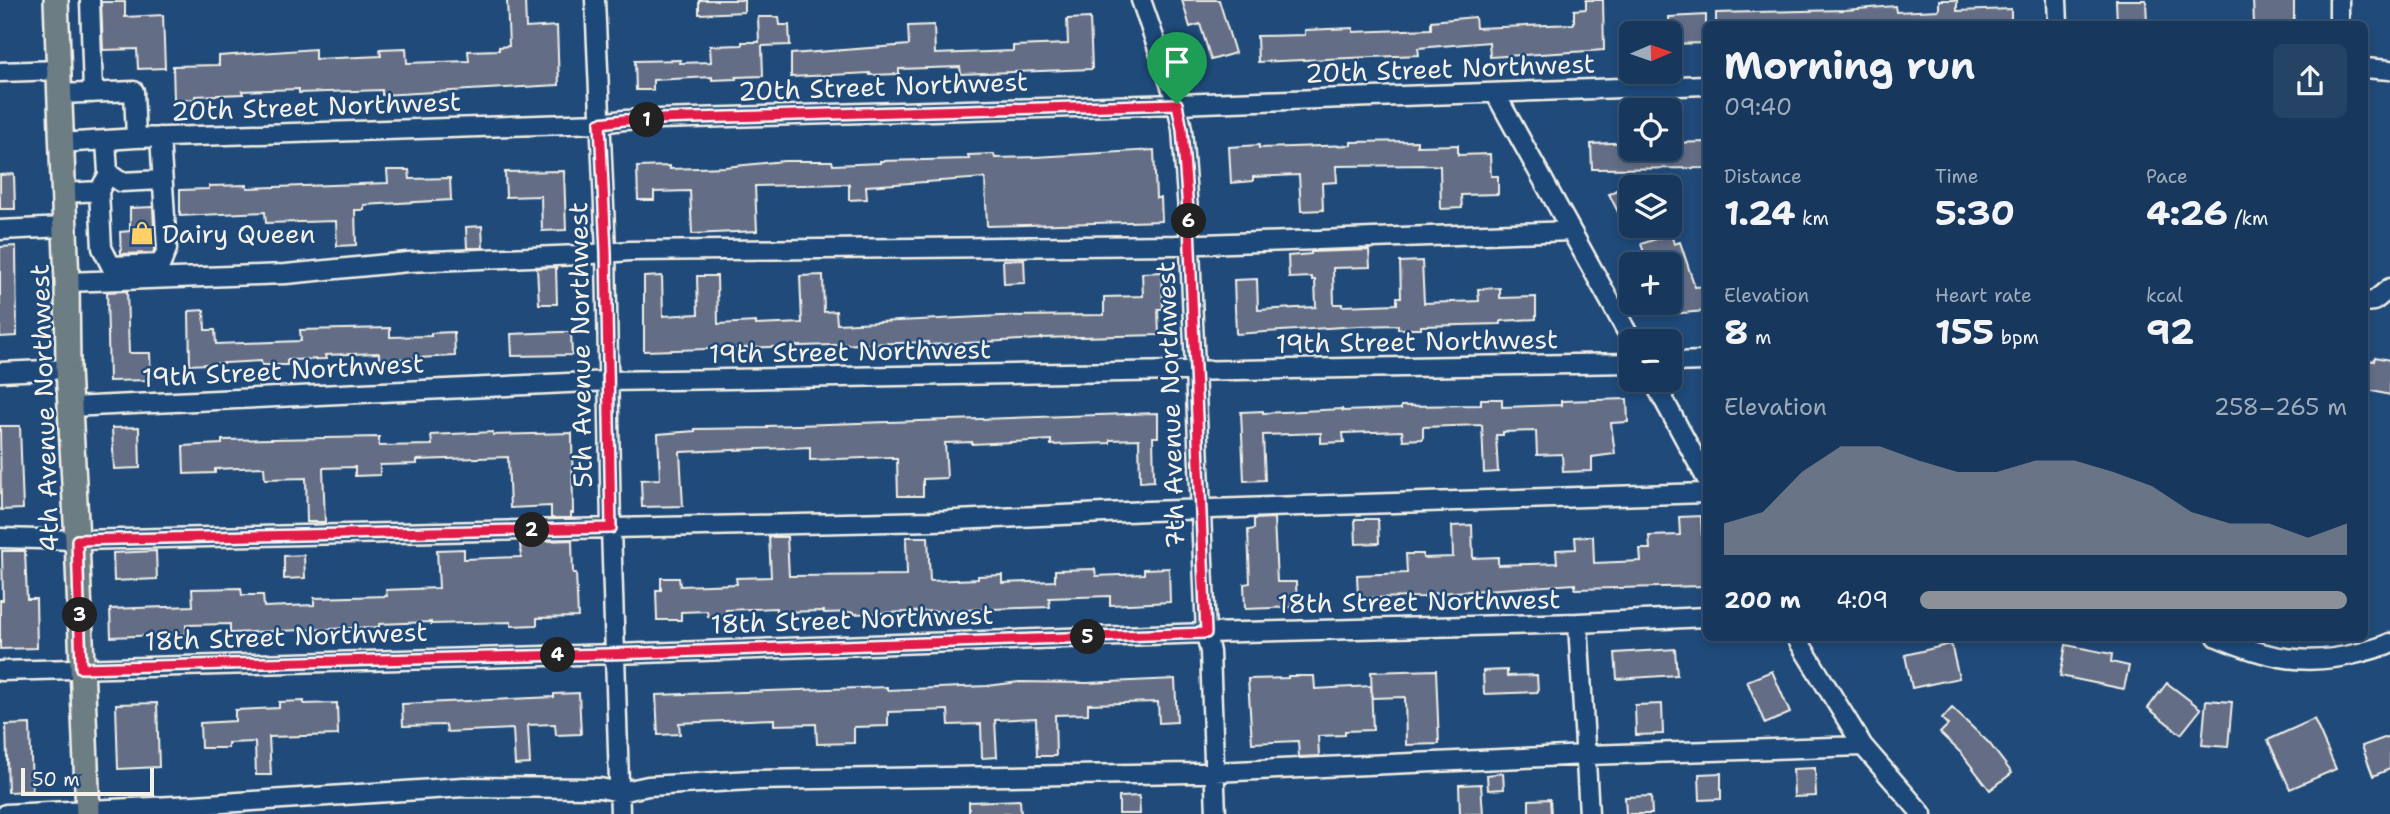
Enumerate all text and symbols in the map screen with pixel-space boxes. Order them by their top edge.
north arrow [1619,21,1682,84]
map controls [1619,21,1682,392]
pin [1147,32,1207,104]
text: Morning run [1724,40,1975,91]
icon: arrive [1158,43,1196,81]
button: share [2273,44,2347,118]
street label: 20th Street Northwest [1304,45,1596,91]
street label: 20th Street Northwest [737,63,1029,109]
street label: 20th Street Northwest [170,83,462,129]
text: 09:40 [1724,92,1792,122]
button: locate [1619,98,1682,161]
pin: 1 [630,102,664,138]
text: 1 [642,107,651,132]
text: Distance [1724,164,1802,189]
text: Time [1935,164,1979,189]
text: Pace [2146,164,2188,189]
button: layers [1619,175,1682,238]
text: 1.24 [1724,189,1796,236]
text: 5:30 [1935,189,2015,236]
text: 4:26 [2146,189,2228,236]
street label: 5th Avenue Northwest [560,202,600,488]
pin: 6 [1172,204,1206,238]
text: km [1796,206,1829,231]
text: /km [2228,206,2268,231]
text: 6 [1182,208,1195,233]
place label: Dairy Queen [162,216,316,251]
shop icon: Dairy Queen [128,219,156,247]
button: + [1619,252,1682,315]
street label: 7th Avenue Northwest [1147,261,1193,549]
street label: 4th Avenue Northwest [21,263,67,553]
text: Elevation [1724,283,1809,308]
text: Heart rate [1935,283,2032,308]
text: kcal [2146,283,2183,308]
text: 8 [1724,308,1749,355]
text: 155 [1935,308,1994,355]
text: 92 [2146,308,2194,355]
street label: 19th Street Northwest [1275,321,1559,361]
text: m [1749,325,1771,350]
text: bpm [1994,325,2039,350]
button: − [1619,329,1682,392]
street label: 19th Street Northwest [708,331,992,371]
street label: 19th Street Northwest [141,345,425,395]
text: Elevation [1724,392,1827,422]
text: 258–265 m [2214,392,2347,422]
pin: 2 [514,512,550,548]
text: 2 [525,517,538,542]
street label: 18th Street Northwest [1277,581,1561,621]
text: 200 m [1724,585,1801,615]
text: 4:09 [1836,585,1888,615]
street label: 18th Street Northwest [710,597,994,641]
pin: 3 [62,598,98,632]
text: 3 [73,602,86,627]
street label: 18th Street Northwest [144,614,428,658]
pin: 5 [1070,620,1106,654]
text: 5 [1082,624,1093,649]
pin: 4 [540,638,576,672]
text: 4 [551,642,564,667]
scale bar [21,765,154,797]
text: 50 m [32,767,80,792]

